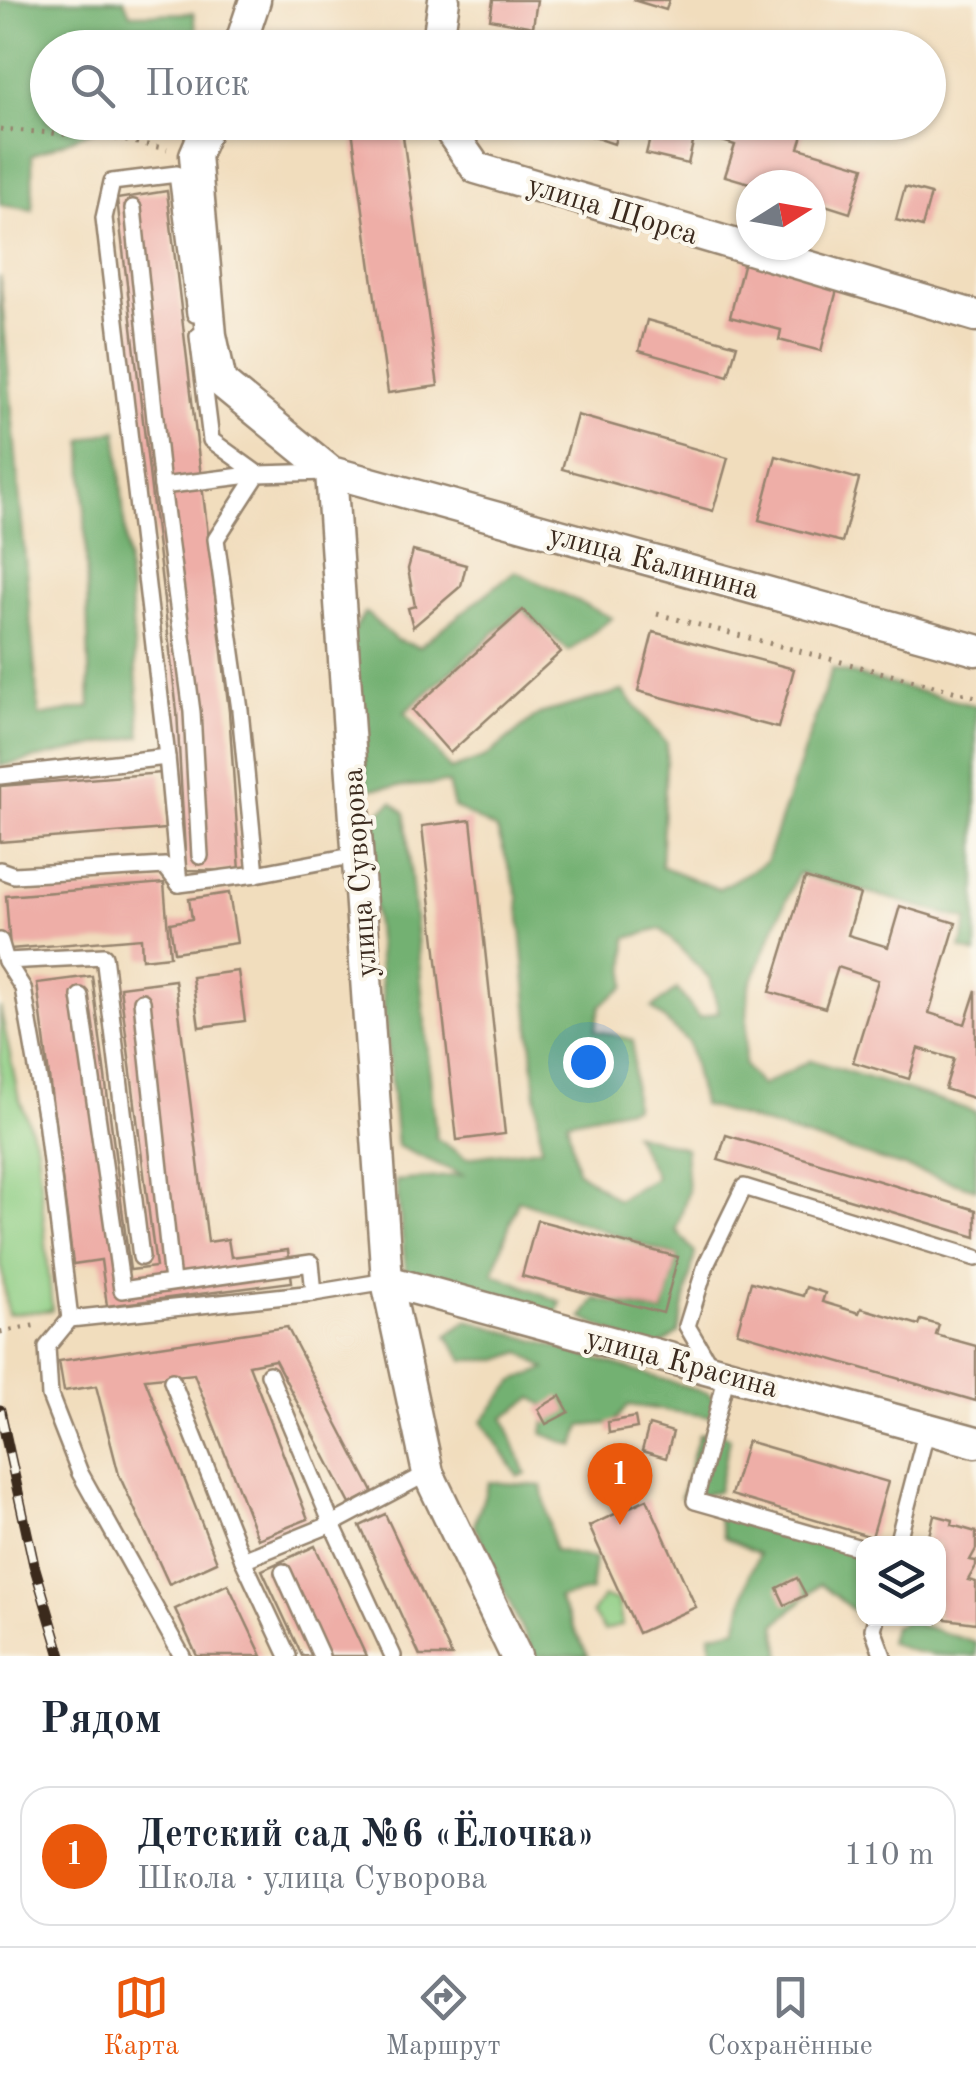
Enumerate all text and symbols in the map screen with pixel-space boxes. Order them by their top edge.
search box [30,30,946,140]
icon: search [65,58,120,113]
text: Поиск [145,66,250,104]
north arrow [736,170,826,260]
street label: улица Щорса [523,171,702,251]
street label: улица Калинина [545,520,762,606]
street label: улица Суворова [339,767,383,979]
your location [563,1037,614,1088]
street label: улица Красина [582,1324,781,1404]
pin: 1 [588,1442,652,1525]
map controls [856,1536,946,1626]
button: layers [856,1536,946,1626]
text: Рядом [40,1700,162,1742]
text: Детский сад №6 «Ёлочка» [137,1817,595,1855]
text: 1 [65,1840,84,1872]
text: 110 m [844,1840,934,1872]
text: Школа · улица Суворова [137,1864,487,1896]
tab: Карта [103,1970,179,2065]
tab: Маршрут [386,1970,501,2065]
tab: Сохранённые [707,1970,873,2065]

